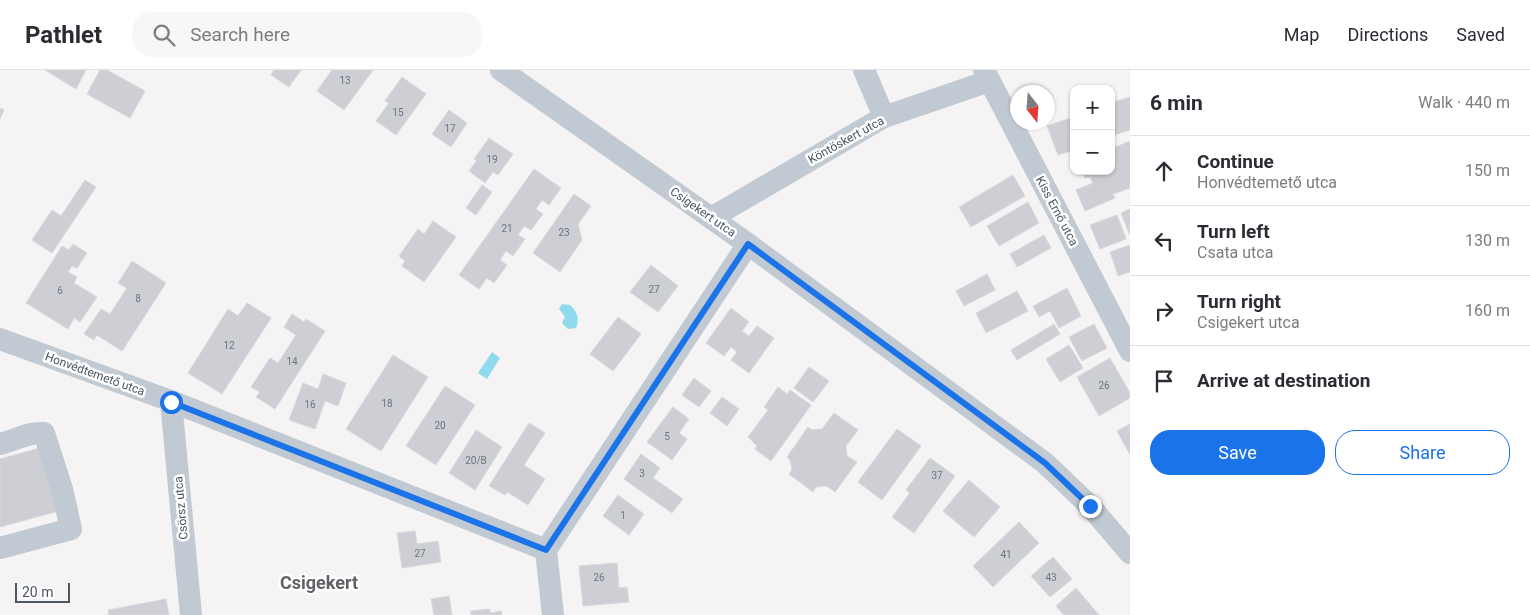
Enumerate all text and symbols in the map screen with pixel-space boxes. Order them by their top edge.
search box [132,12,482,57]
text: Pathlet [25,21,102,49]
icon: search [150,21,178,49]
text: Search here [190,23,290,46]
text: Map [1284,24,1319,45]
text: Directions [1347,24,1428,45]
text: Saved [1456,24,1505,45]
house number: 13 [339,75,351,86]
north arrow [1010,85,1055,130]
map controls [1070,85,1115,175]
button: + [1070,85,1115,130]
text: 6 min [1150,91,1203,115]
text: Walk · 440 m [1418,93,1510,112]
house number: 15 [392,107,404,118]
street label: Köntöskert utca [806,113,886,167]
house number: 17 [444,123,456,134]
button: − [1070,130,1115,175]
text: Continue [1197,150,1274,173]
house number: 19 [486,154,498,165]
icon: ahead [1150,157,1178,185]
text: 150 m [1465,161,1510,180]
text: Honvédtemető utca [1197,173,1337,192]
street label: Kiss Ernő utca [1033,174,1081,248]
street label: Csigekert utca [667,184,739,240]
text: Turn left [1197,220,1270,243]
house number: 21 [501,223,513,234]
house number: 23 [558,227,570,238]
icon: left [1150,227,1178,255]
text: 130 m [1465,231,1510,250]
text: Csata utca [1197,243,1273,262]
house number: 27 [648,284,660,295]
house number: 6 [57,285,63,296]
text: Turn right [1197,290,1281,313]
house number: 8 [135,293,141,304]
icon: right [1150,297,1178,325]
text: 160 m [1465,301,1510,320]
text: Csigekert utca [1197,313,1300,332]
house number: 12 [223,340,235,351]
street label: Honvédtemető utca [43,349,147,399]
house number: 14 [286,356,298,367]
icon: arrive [1150,367,1178,395]
text: Arrive at destination [1197,369,1370,392]
house number: 26 [1098,380,1110,391]
route start [160,391,183,414]
house number: 18 [381,398,393,409]
house number: 16 [304,399,316,410]
house number: 20 [434,420,446,431]
button: Save [1150,430,1325,475]
button: Share [1335,430,1510,475]
house number: 5 [664,431,670,442]
house number: 20/B [465,455,487,466]
house number: 3 [639,468,645,479]
house number: 37 [931,470,943,481]
street label: Csörsz utca [171,476,191,540]
route end [1079,495,1102,518]
house number: 1 [620,510,626,521]
house number: 27 [414,548,426,559]
house number: 41 [1000,549,1012,560]
district label: Csigekert [280,572,358,593]
house number: 26 [593,572,605,583]
house number: 43 [1045,572,1057,583]
scale bar [15,580,70,603]
text: 20 m [22,584,54,600]

